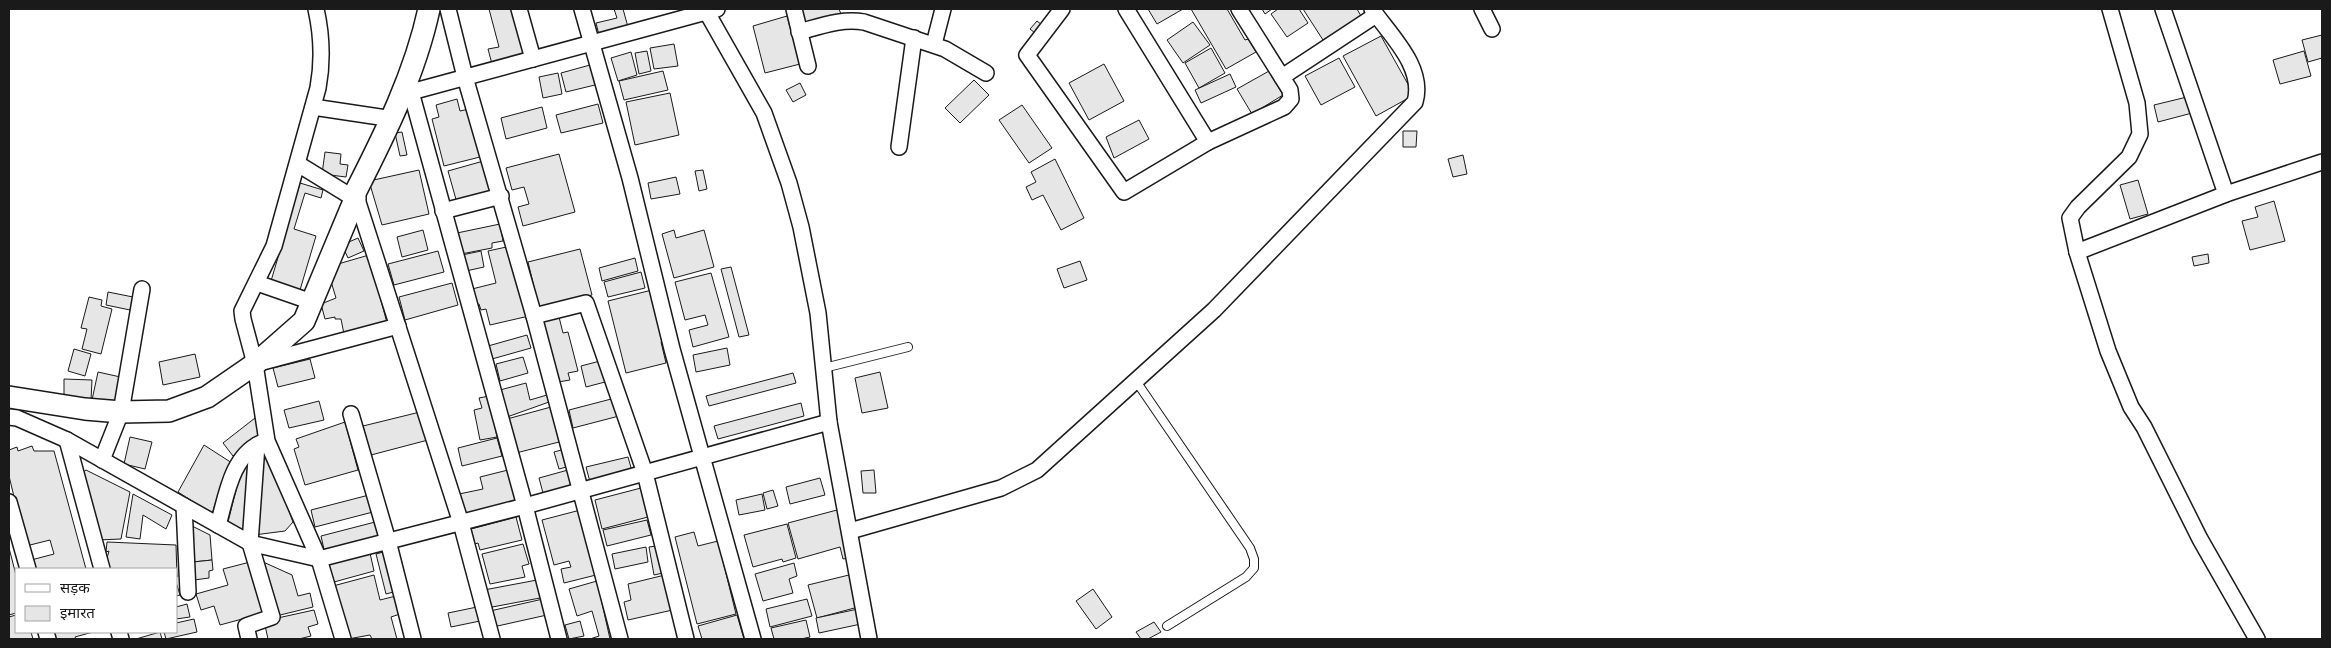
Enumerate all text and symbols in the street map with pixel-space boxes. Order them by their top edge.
legend [15,568,178,633]
text: सड़क [60,579,90,597]
text: इमारत [60,604,95,622]

